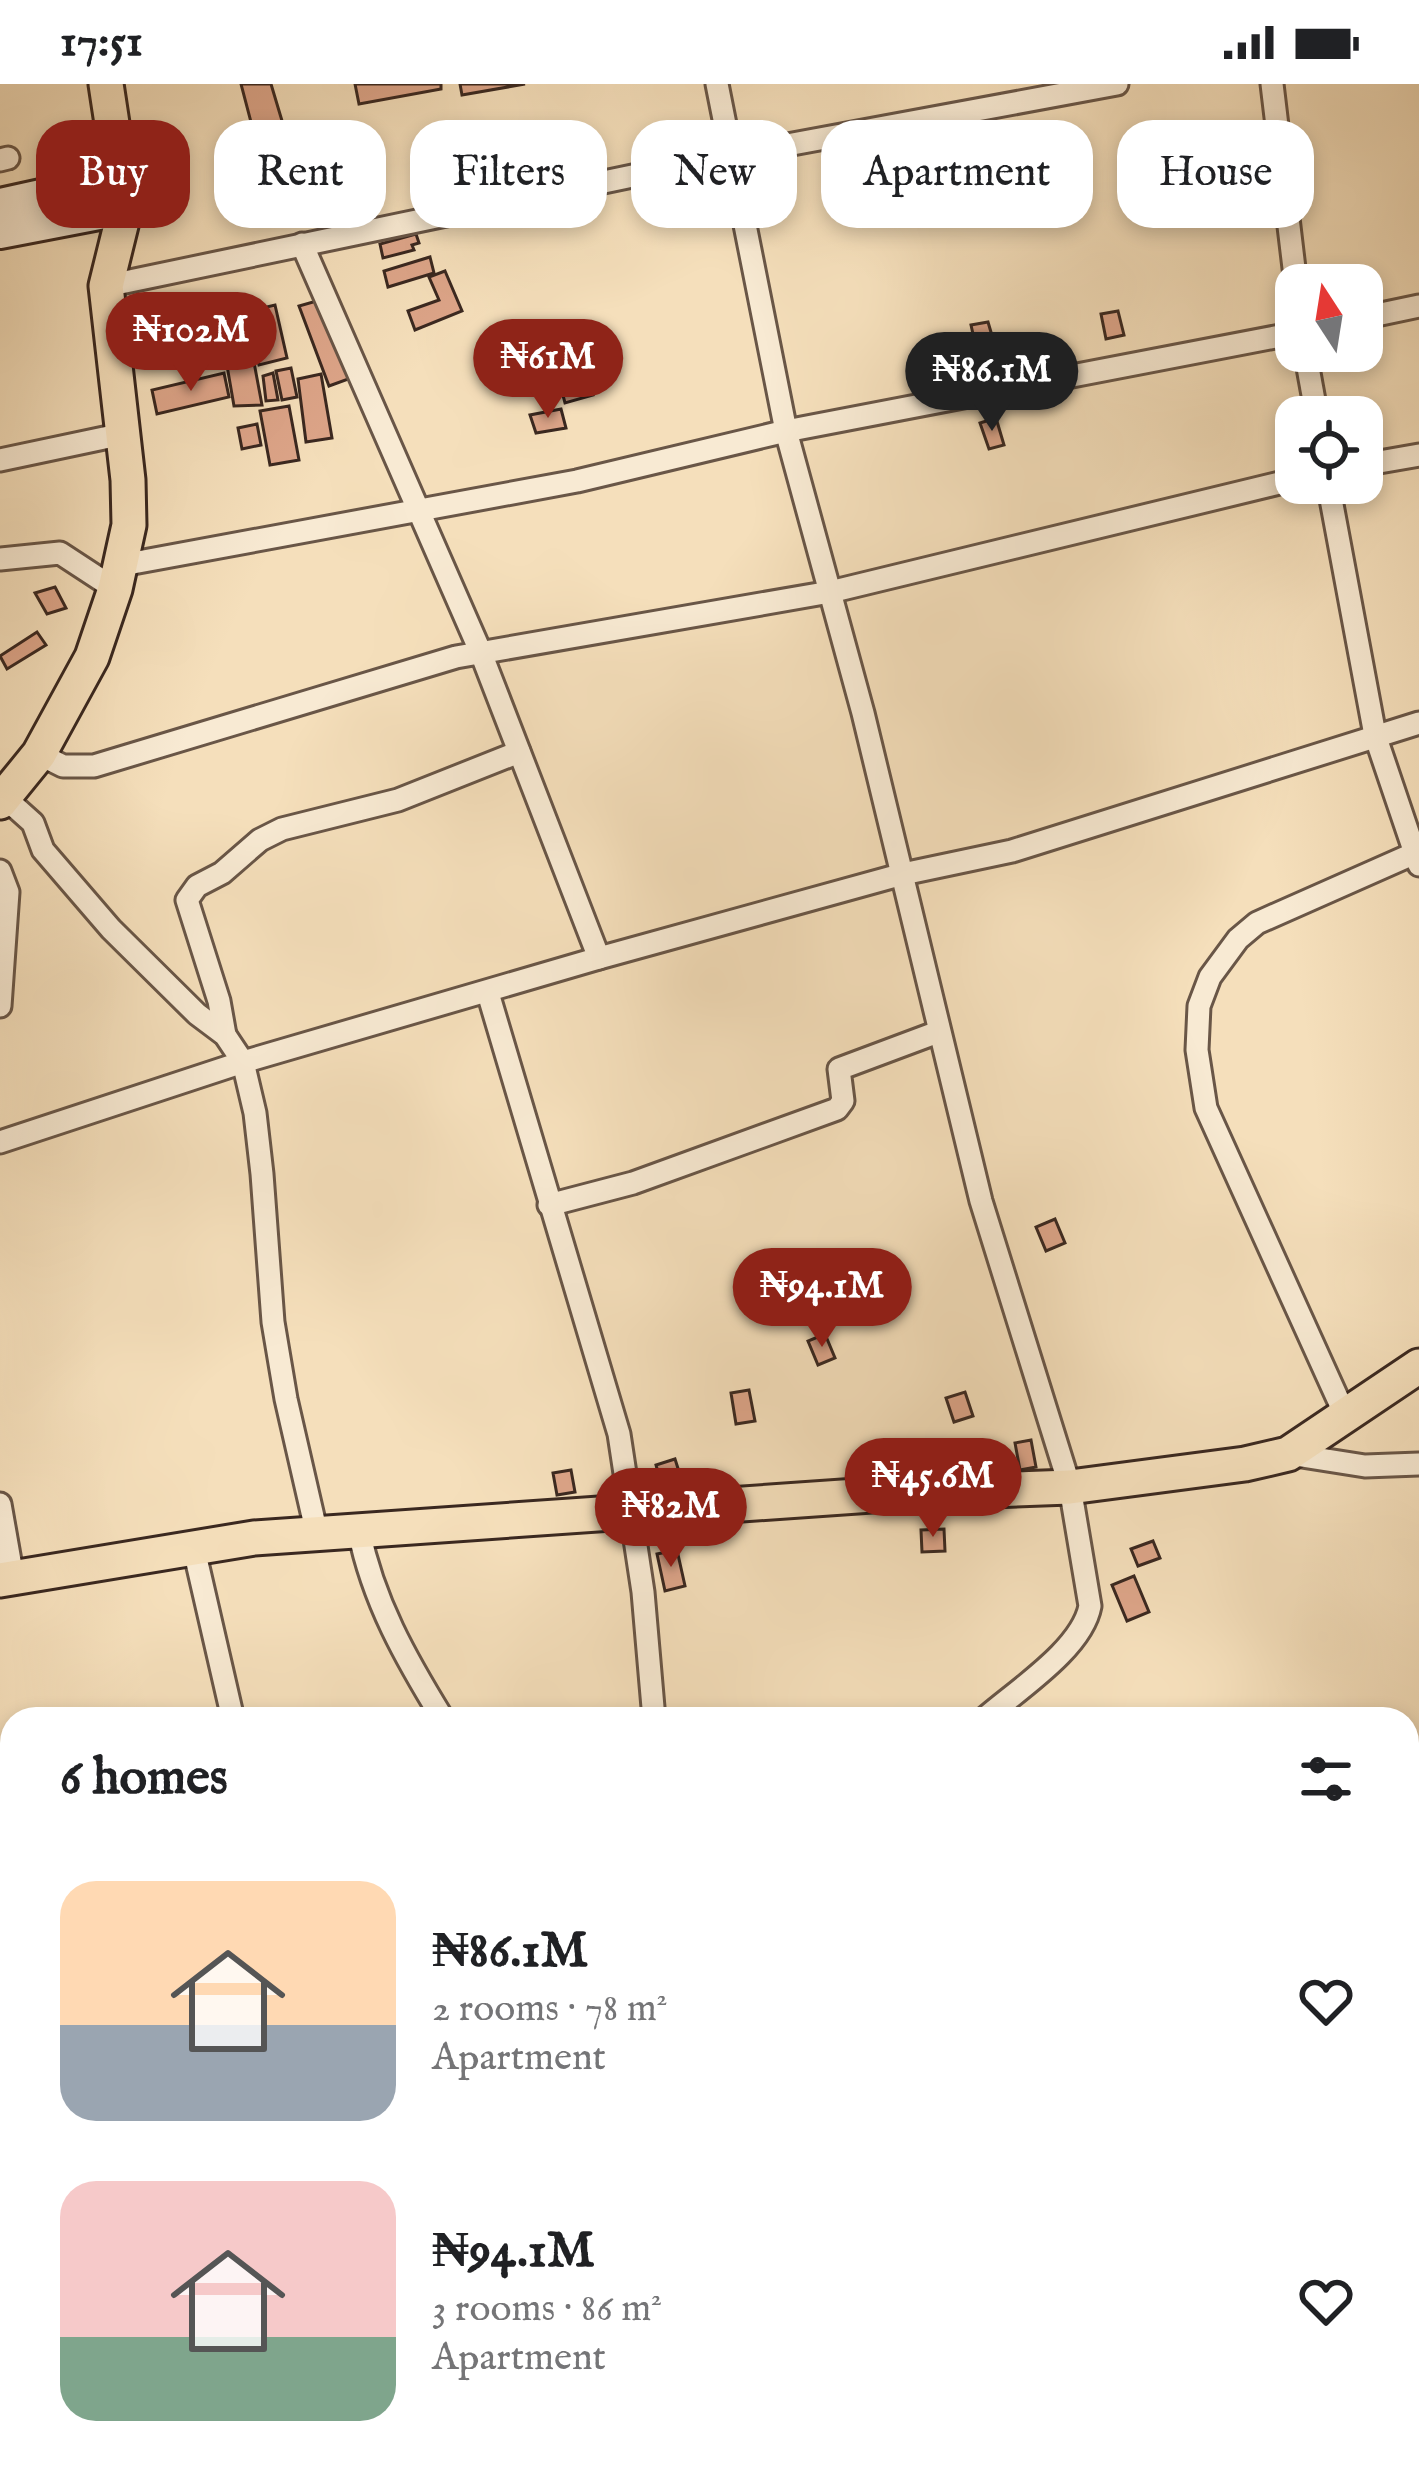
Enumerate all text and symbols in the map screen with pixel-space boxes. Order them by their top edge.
text: 17:51 [60,14,143,71]
chip: Buy [36,120,190,228]
chip: Rent [214,120,386,228]
chip: Filters [410,120,607,228]
chip: New [631,120,797,228]
chip: Apartment [821,120,1093,228]
chip: House [1117,120,1314,228]
north arrow [1275,264,1383,372]
map controls [1275,264,1383,504]
pin: ₦102M [107,292,275,394]
text: ₦102M [133,306,249,355]
pin: ₦61M [477,319,619,421]
pin: ₦86.1M [894,332,1090,434]
text: ₦61M [500,333,596,382]
text: ₦86.1M [932,346,1052,395]
button: locate [1275,396,1383,504]
pin: ₦94.1M [724,1248,920,1350]
text: ₦94.1M [760,1262,884,1311]
pin: ₦45.6M [835,1438,1031,1540]
text: ₦45.6M [872,1452,994,1501]
pin: ₦82M [600,1468,742,1570]
text: ₦82M [622,1482,720,1531]
icon: filters [1293,1746,1359,1812]
text: 6 homes [60,1747,228,1812]
text: ₦86.1M [432,1920,588,1985]
icon: home [156,1929,300,2073]
icon: heart [1293,1968,1359,2034]
text: 2 rooms · 78 m² [432,1985,668,2034]
text: Apartment [432,2034,606,2083]
text: ₦94.1M [432,2220,595,2285]
icon: home [156,2229,300,2373]
icon: heart [1293,2268,1359,2334]
text: 3 rooms · 86 m² [432,2285,662,2334]
text: Apartment [432,2334,606,2383]

